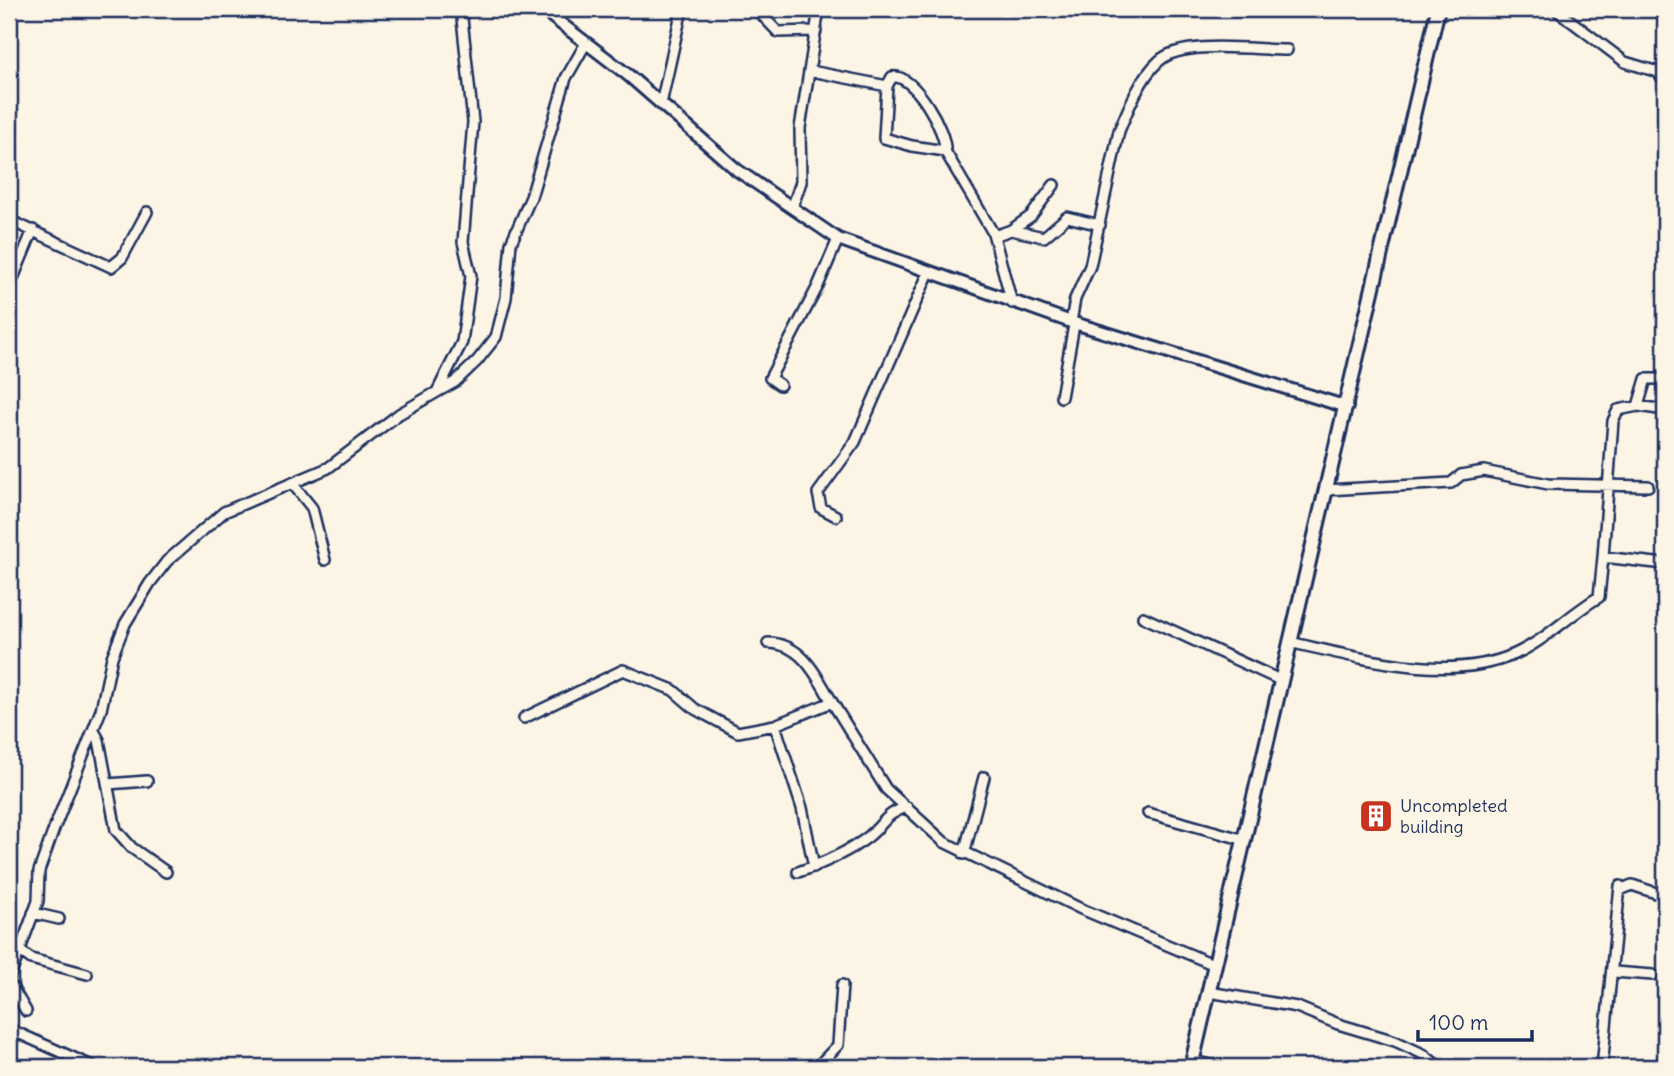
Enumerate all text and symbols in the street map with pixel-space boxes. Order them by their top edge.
place label: Uncompleted building [1400,794,1508,838]
building icon: Uncompleted building [1357,797,1395,835]
scale bar [1418,999,1532,1043]
text: 100 m [1429,1009,1488,1036]

